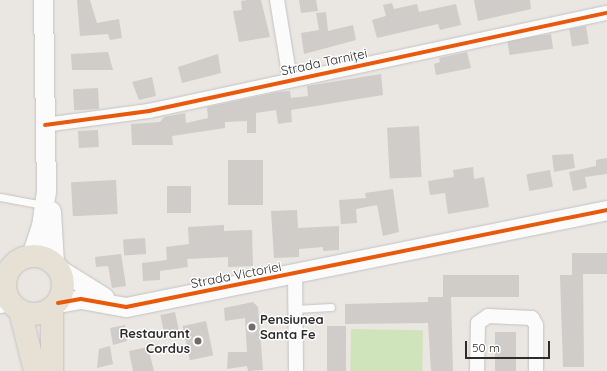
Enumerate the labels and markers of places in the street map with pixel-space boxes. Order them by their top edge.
place label: Pensiunea Santa Fe [260,312,324,343]
marker: Pensiunea Santa Fe [247,322,257,332]
place label: Restaurant Cordus [120,326,190,357]
marker: Restaurant Cordus [193,336,203,346]

